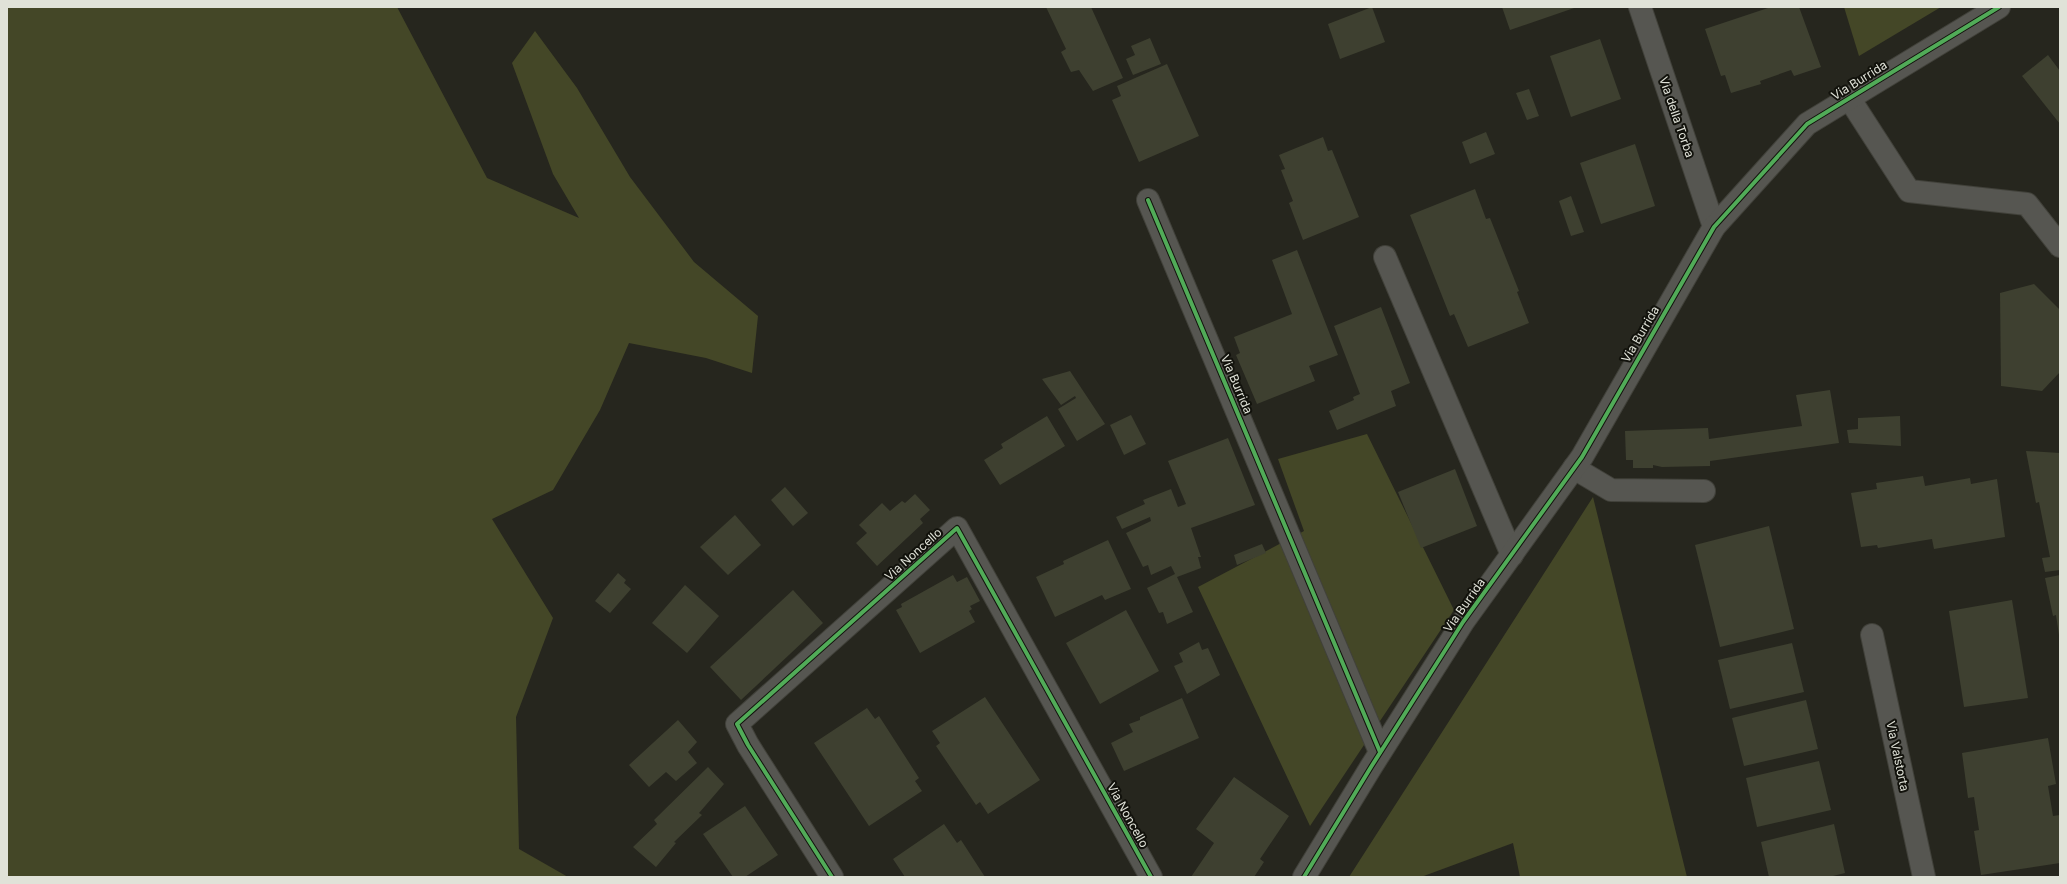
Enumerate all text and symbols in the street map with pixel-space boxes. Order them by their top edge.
street label: Via Burrida [1828,57,1890,103]
street label: Via della Torba [1656,75,1698,159]
street label: Via Burrida [1618,303,1662,365]
street label: Via Burrida [1218,352,1256,416]
street label: Via Noncello [881,525,945,583]
street label: Via Burrida [1440,575,1488,635]
street label: Via Valstorta [1883,720,1913,792]
street label: Via Noncello [1104,780,1152,850]

